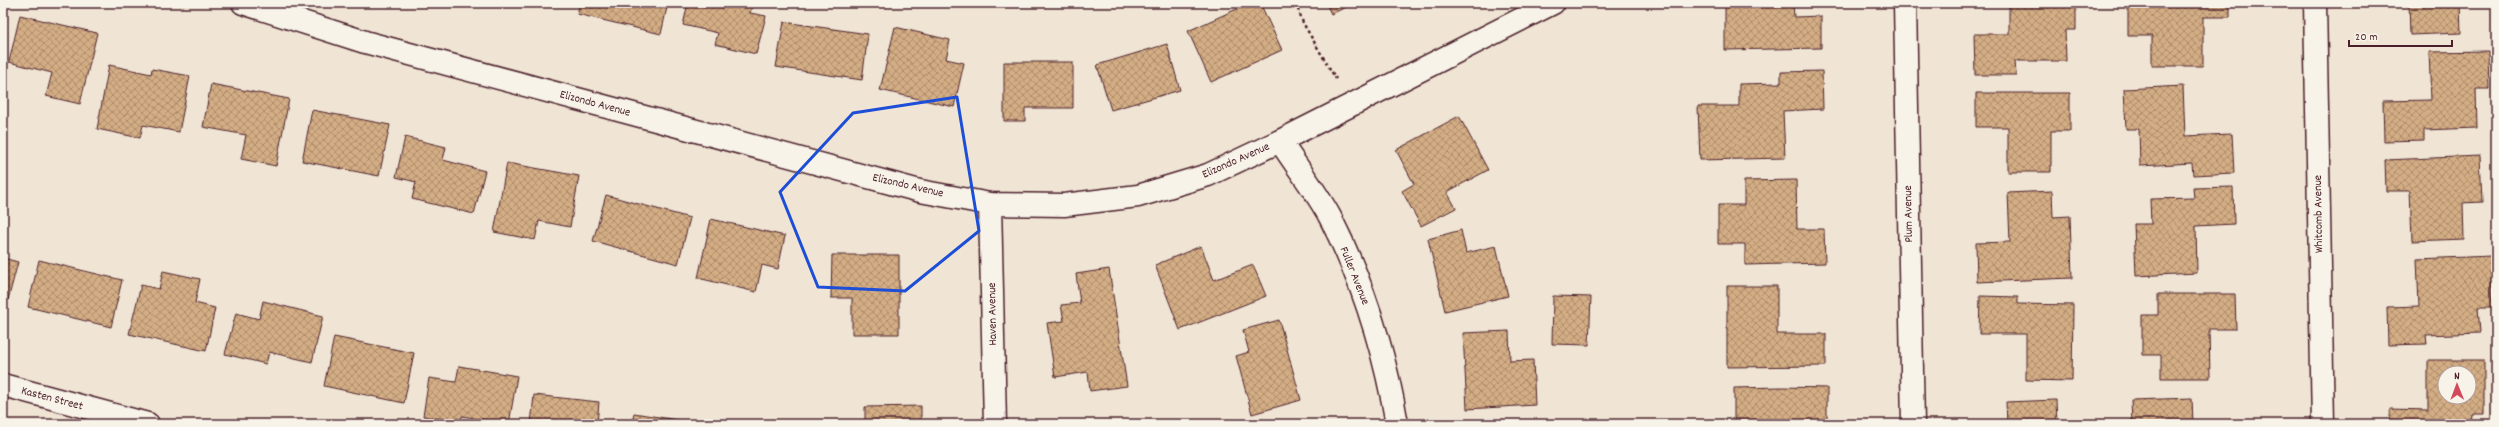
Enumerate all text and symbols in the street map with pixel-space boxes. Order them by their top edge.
scale bar [2349,22,2452,48]
text: 20 m [2355,29,2378,46]
street label: Elizondo Avenue [558,86,632,122]
street label: Elizondo Avenue [1199,138,1273,184]
street label: Elizondo Avenue [871,170,945,202]
street label: Whitcomb Avenue [2310,175,2328,253]
street label: Plum Avenue [1900,185,1918,243]
street label: Fuller Avenue [1335,244,1373,308]
street label: Haven Avenue [984,282,1002,346]
north arrow [2437,365,2477,405]
text: N [2454,369,2460,385]
street label: Kasten Street [19,383,85,416]

